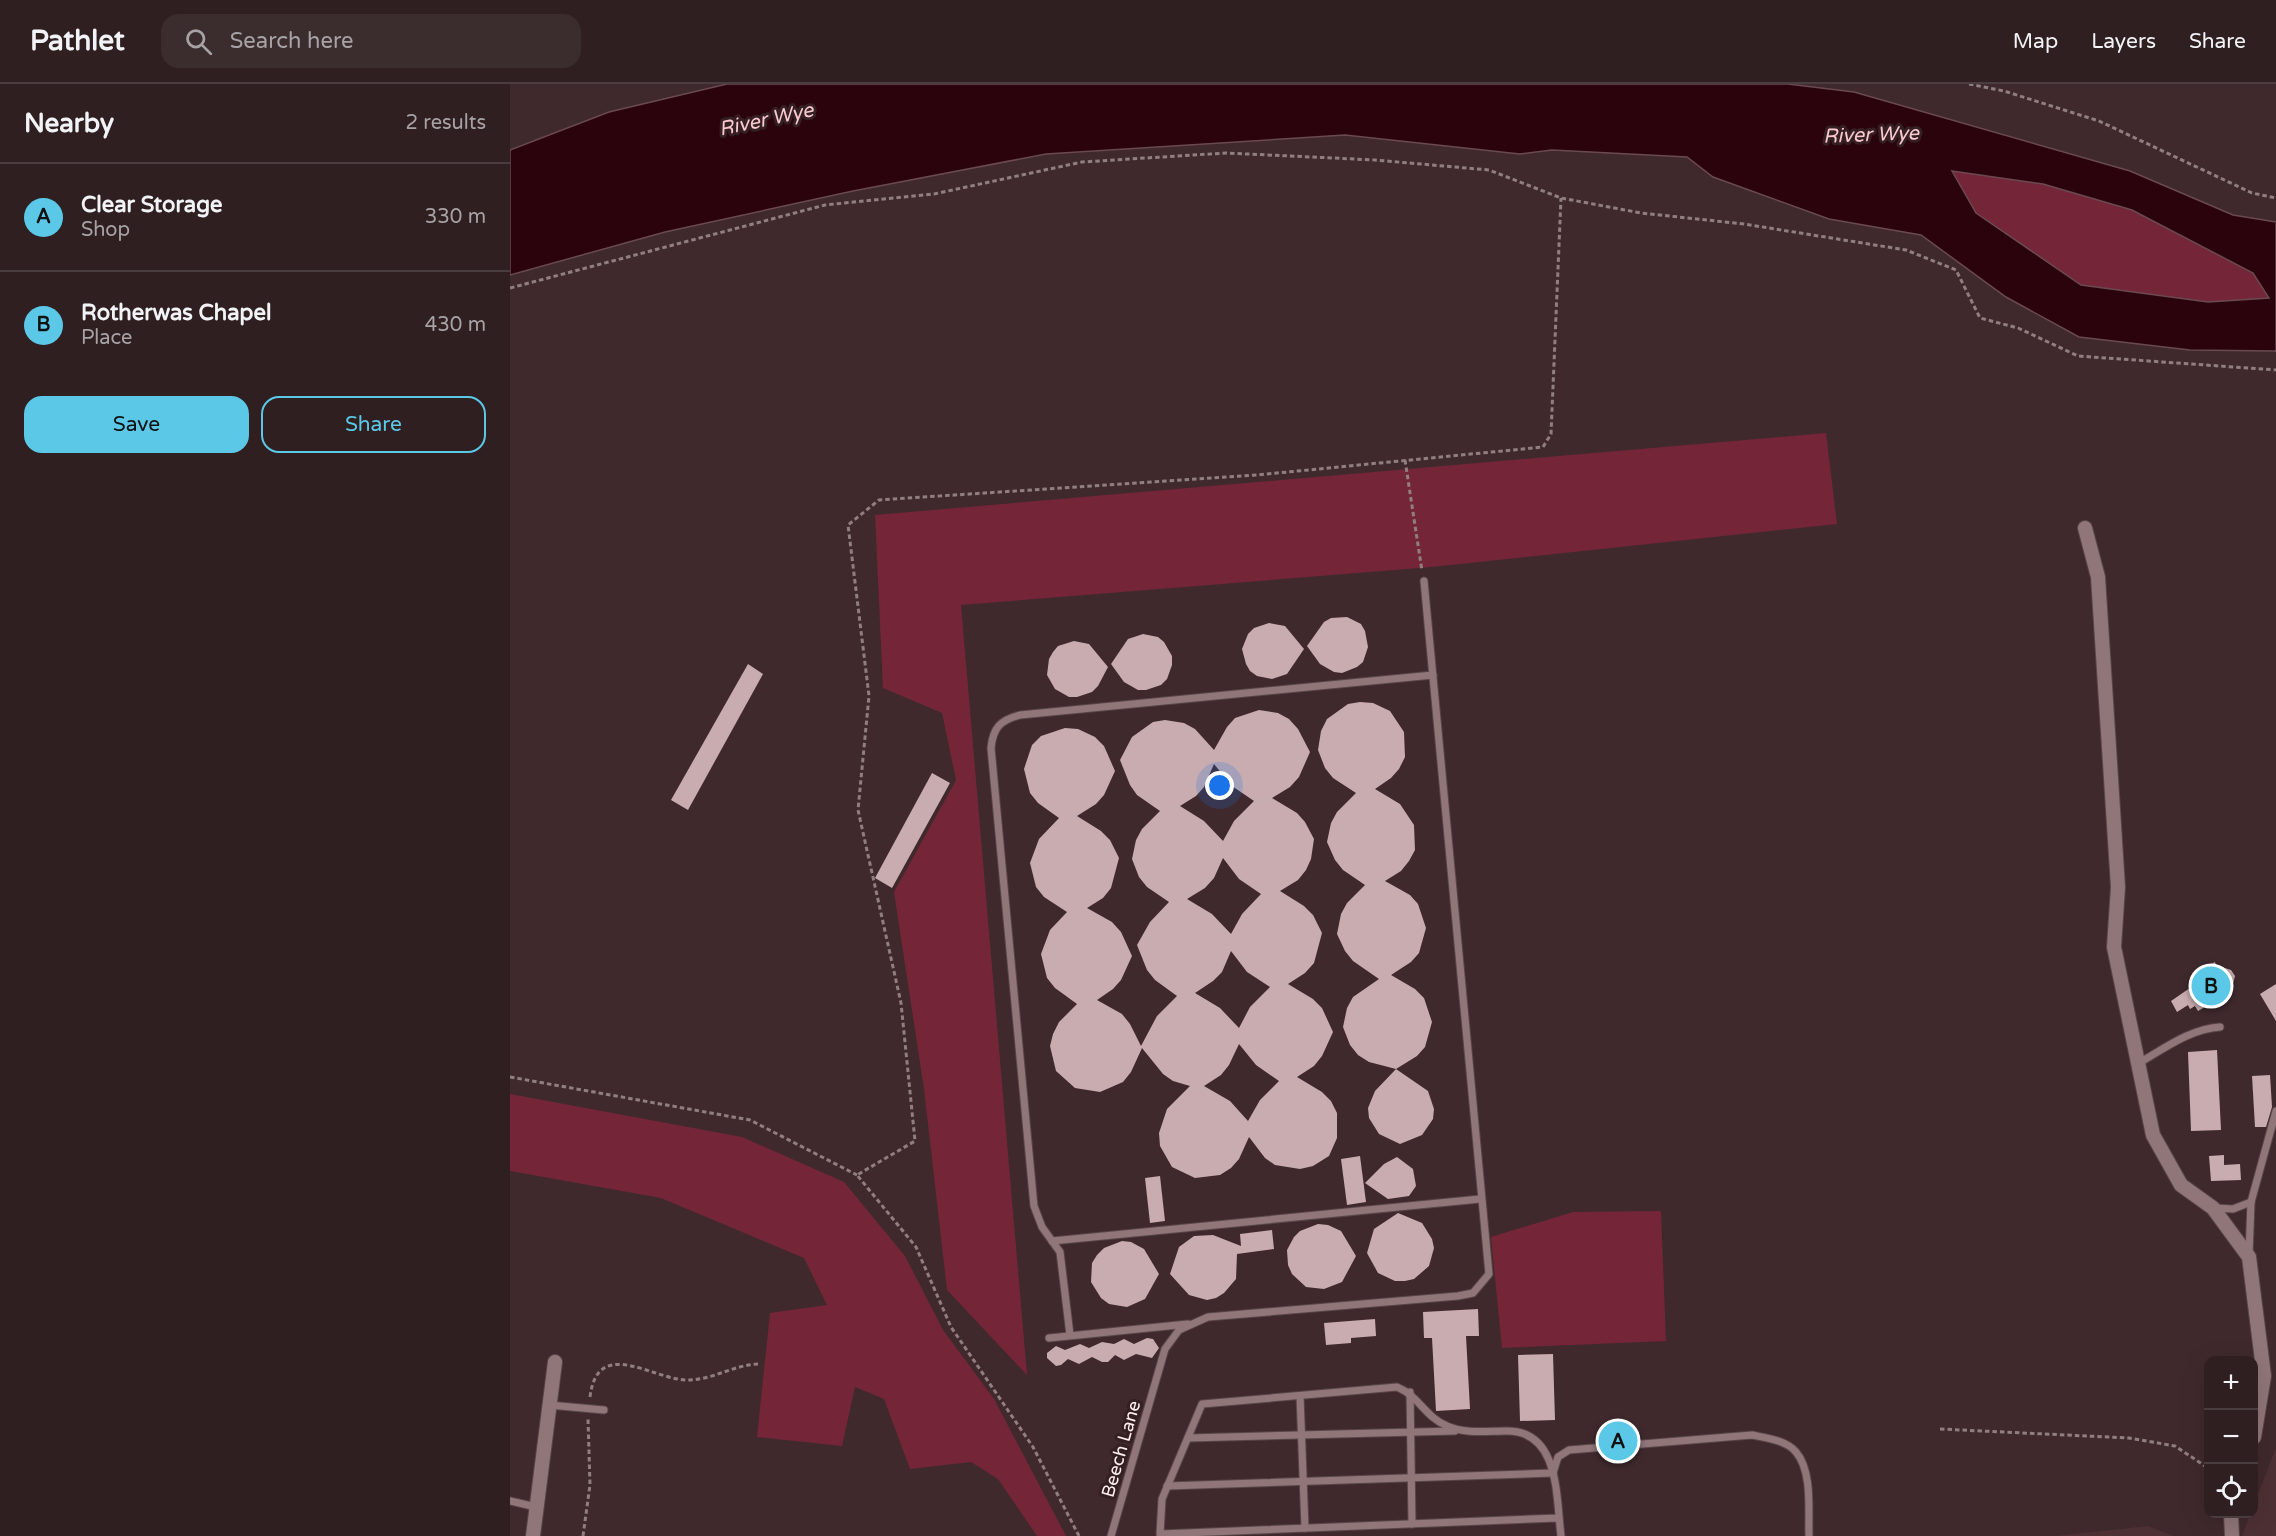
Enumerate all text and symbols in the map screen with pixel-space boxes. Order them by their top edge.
search box [161,14,581,68]
text: Pathlet [30,24,125,58]
icon: search [182,25,215,58]
text: Search here [230,28,353,54]
text: Map [2013,29,2058,54]
text: Layers [2091,29,2156,54]
text: Share [2189,29,2246,54]
water label: River Wye [717,98,817,142]
text: Nearby [24,108,114,139]
text: 2 results [406,111,486,135]
water label: River Wye [1823,121,1921,149]
text: Clear Storage [81,192,223,218]
text: A [36,205,51,229]
text: 330 m [425,205,486,229]
text: Shop [81,218,130,242]
text: Rotherwas Chapel [81,300,271,326]
text: B [37,313,50,337]
text: 430 m [425,313,486,337]
text: Place [81,326,132,350]
button: Save [24,396,249,453]
button: Share [261,396,486,453]
your location [1205,771,1234,800]
pin: B [2192,964,2230,1008]
map controls [2204,1356,2258,1518]
button: + [2204,1356,2258,1410]
street label: Beech Lane [1097,1398,1145,1500]
button: − [2204,1410,2258,1464]
pin: A [1598,1418,1638,1464]
button: locate [2204,1464,2258,1518]

